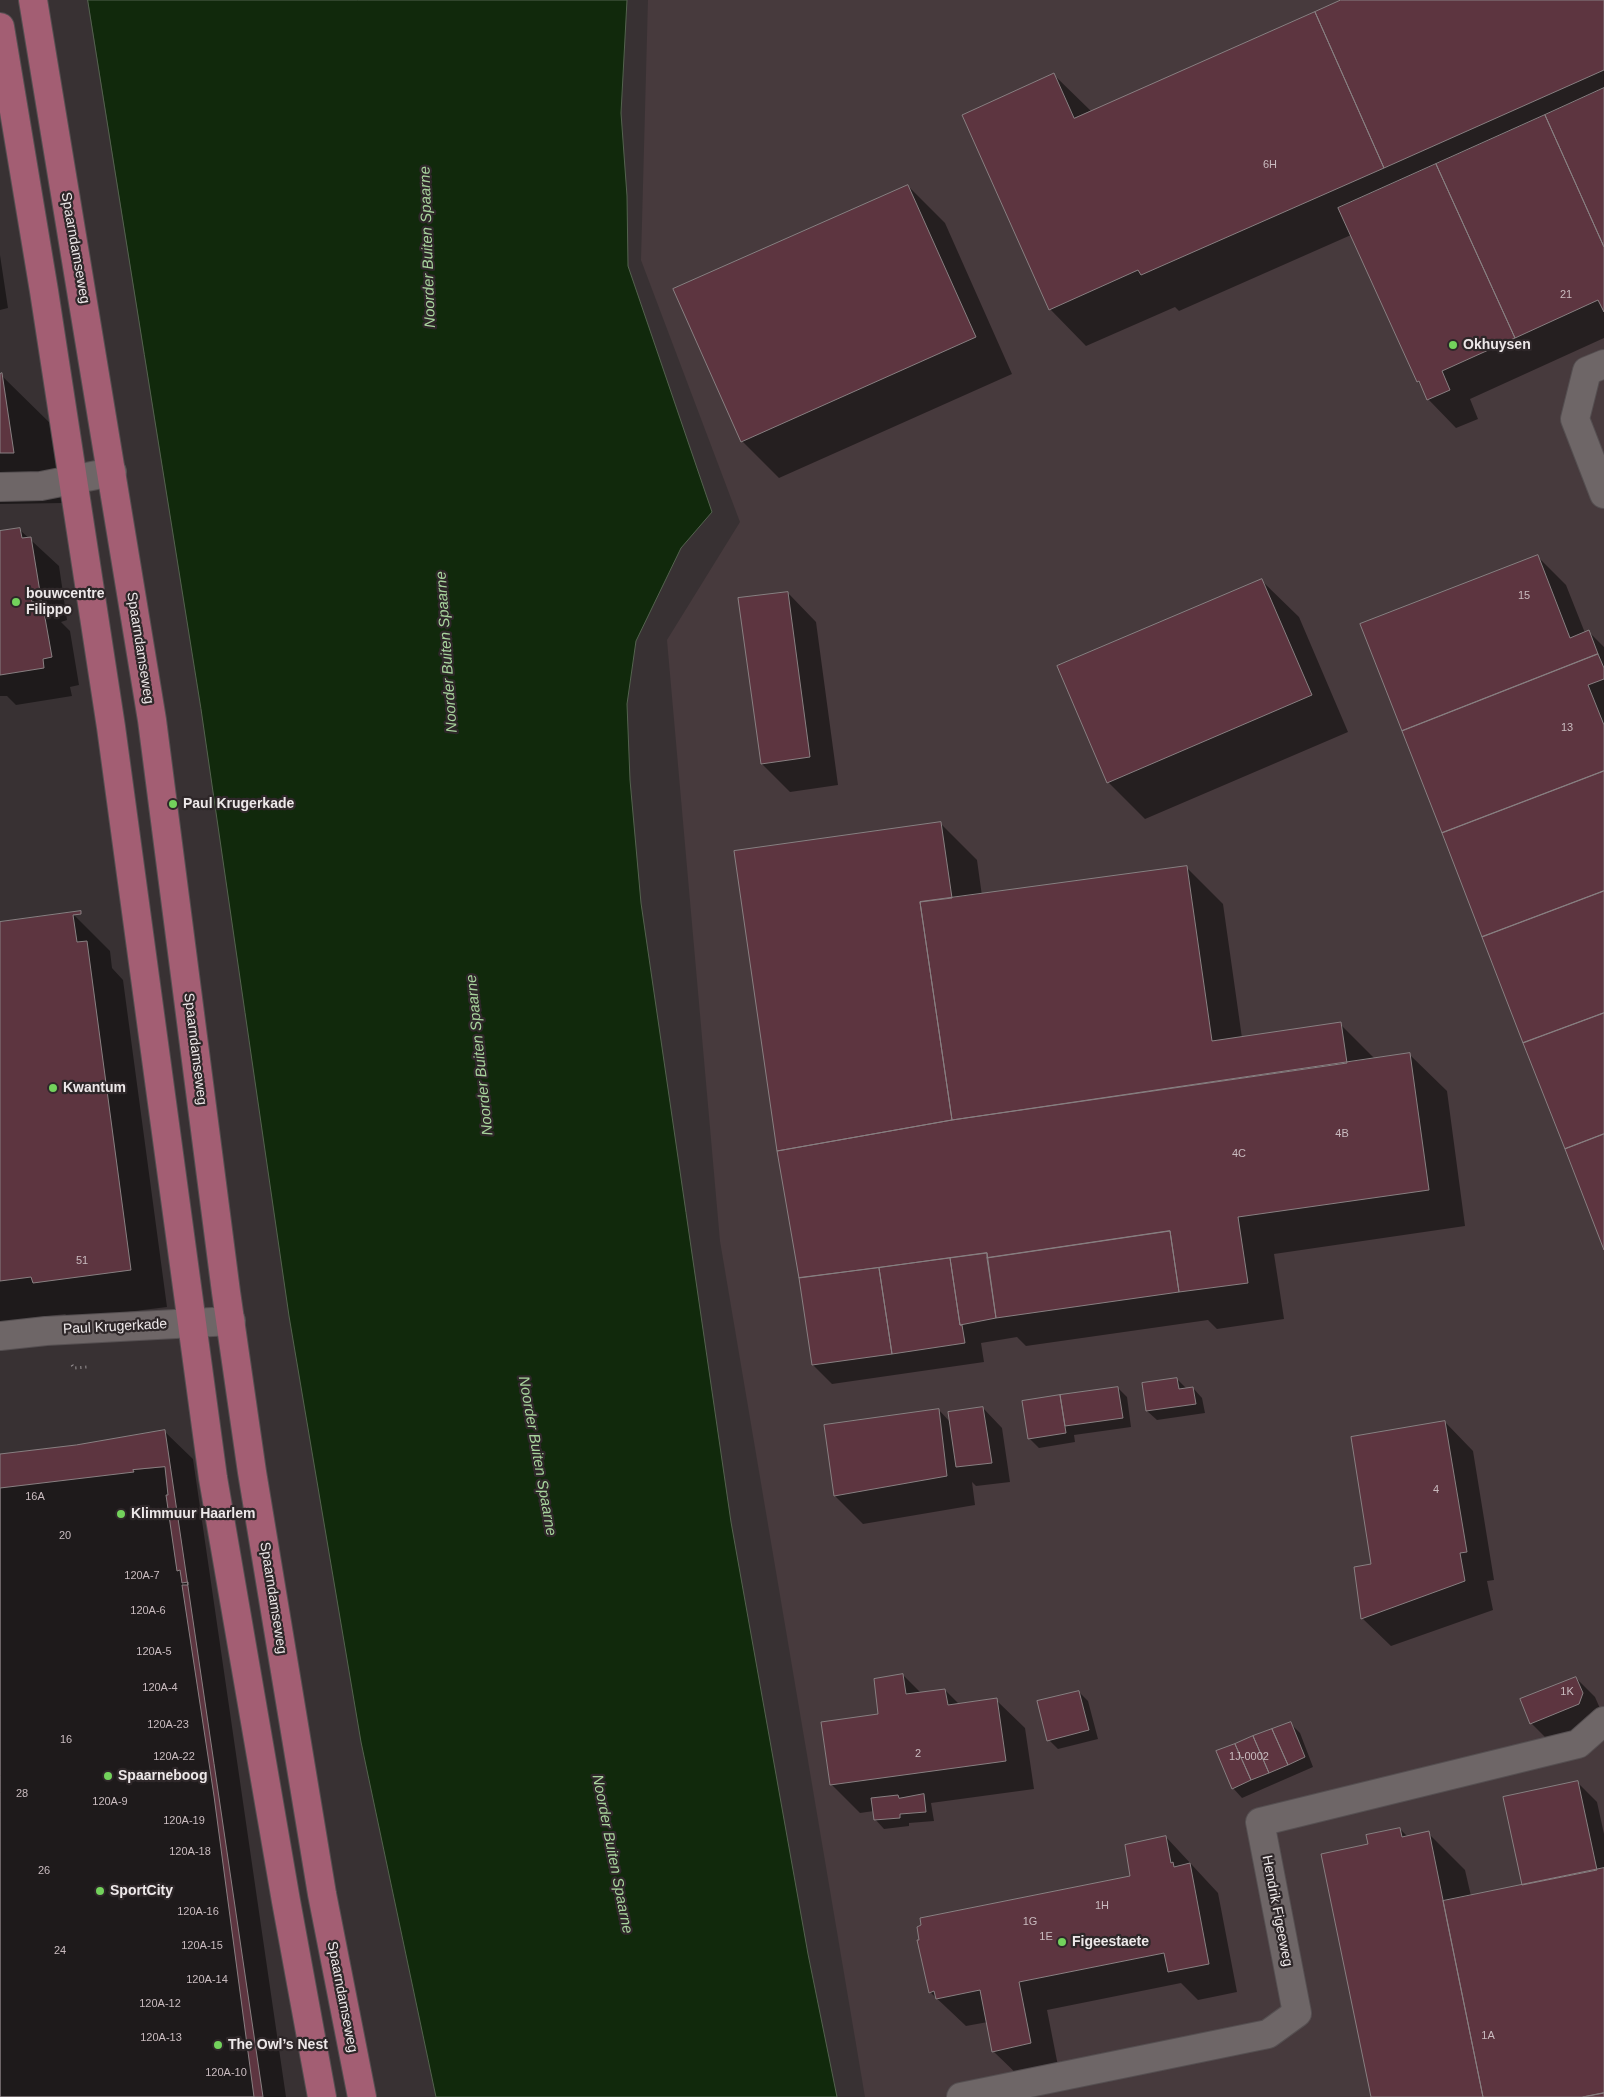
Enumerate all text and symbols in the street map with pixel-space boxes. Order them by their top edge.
house number: 6H [1263,158,1277,172]
water label: Noorder Buiten Spaarne [416,166,440,328]
street label: Spaarndamseweg [57,191,93,305]
house number: 21 [1560,288,1572,302]
place label: Okhuysen [1463,337,1531,353]
marker: Okhuysen [1447,339,1459,351]
water label: Noorder Buiten Spaarne [432,571,462,733]
place label: bouwcentre Filippo [26,586,105,618]
house number: 15 [1518,589,1530,603]
street label: Spaarndamseweg [123,591,157,705]
marker: bouwcentre Filippo [10,596,22,608]
house number: 13 [1561,721,1573,735]
place label: Paul Krugerkade [183,796,294,812]
marker: Paul Krugerkade [167,798,179,810]
water label: Noorder Buiten Spaarne [463,974,497,1136]
street label: Spaarndamseweg [180,992,210,1106]
place label: Kwantum [63,1080,126,1096]
marker: Kwantum [47,1082,59,1094]
house number: 4B [1335,1127,1349,1141]
house number: 4C [1232,1147,1246,1161]
house number: 51 [76,1254,88,1268]
street label: Paul Krugerkade [62,1316,168,1338]
water label: Noorder Buiten Spaarne [514,1375,560,1537]
house number: 4 [1433,1483,1439,1497]
house number: 16A [25,1490,45,1504]
place label: Klimmuur Haarlem [131,1506,255,1522]
marker: Klimmuur Haarlem [115,1508,127,1520]
house number: 20 [59,1529,71,1543]
street label: Spaarndamseweg [256,1541,290,1655]
house number: 120A-7 [124,1569,160,1583]
house number: 120A-6 [130,1604,166,1618]
house number: 120A-5 [136,1645,172,1659]
house number: 120A-4 [142,1681,178,1695]
house number: 1K [1560,1685,1574,1699]
house number: 120A-23 [147,1718,189,1732]
house number: 16 [60,1733,72,1747]
house number: 2 [915,1747,921,1761]
house number: 120A-22 [153,1750,195,1764]
house number: 1J-0002 [1229,1750,1269,1764]
place label: Spaarneboog [118,1768,207,1784]
marker: Spaarneboog [102,1770,114,1782]
water label: Noorder Buiten Spaarne [588,1773,636,1935]
house number: 28 [16,1787,28,1801]
house number: 120A-9 [92,1795,128,1809]
house number: 120A-19 [163,1814,205,1828]
house number: 120A-18 [169,1845,211,1859]
street label: Hendrik Figeeweg [1258,1854,1296,1968]
house number: 26 [38,1864,50,1878]
place label: SportCity [110,1883,173,1899]
marker: SportCity [94,1885,106,1897]
house number: 1H [1095,1899,1109,1913]
house number: 120A-16 [177,1905,219,1919]
house number: 1G [1023,1915,1037,1929]
house number: 1E [1039,1930,1053,1944]
place label: Figeestaete [1072,1934,1149,1950]
marker: Figeestaete [1056,1936,1068,1948]
house number: 120A-15 [181,1939,223,1953]
street label: Spaarndamseweg [323,1940,361,2054]
house number: 24 [54,1944,66,1958]
house number: 120A-14 [186,1973,228,1987]
house number: 120A-12 [139,1997,181,2011]
house number: 1A [1481,2029,1495,2043]
house number: 120A-13 [140,2031,182,2045]
place label: The Owl’s Nest [228,2037,328,2053]
marker: The Owl’s Nest [212,2039,224,2051]
house number: 120A-10 [205,2066,247,2080]

